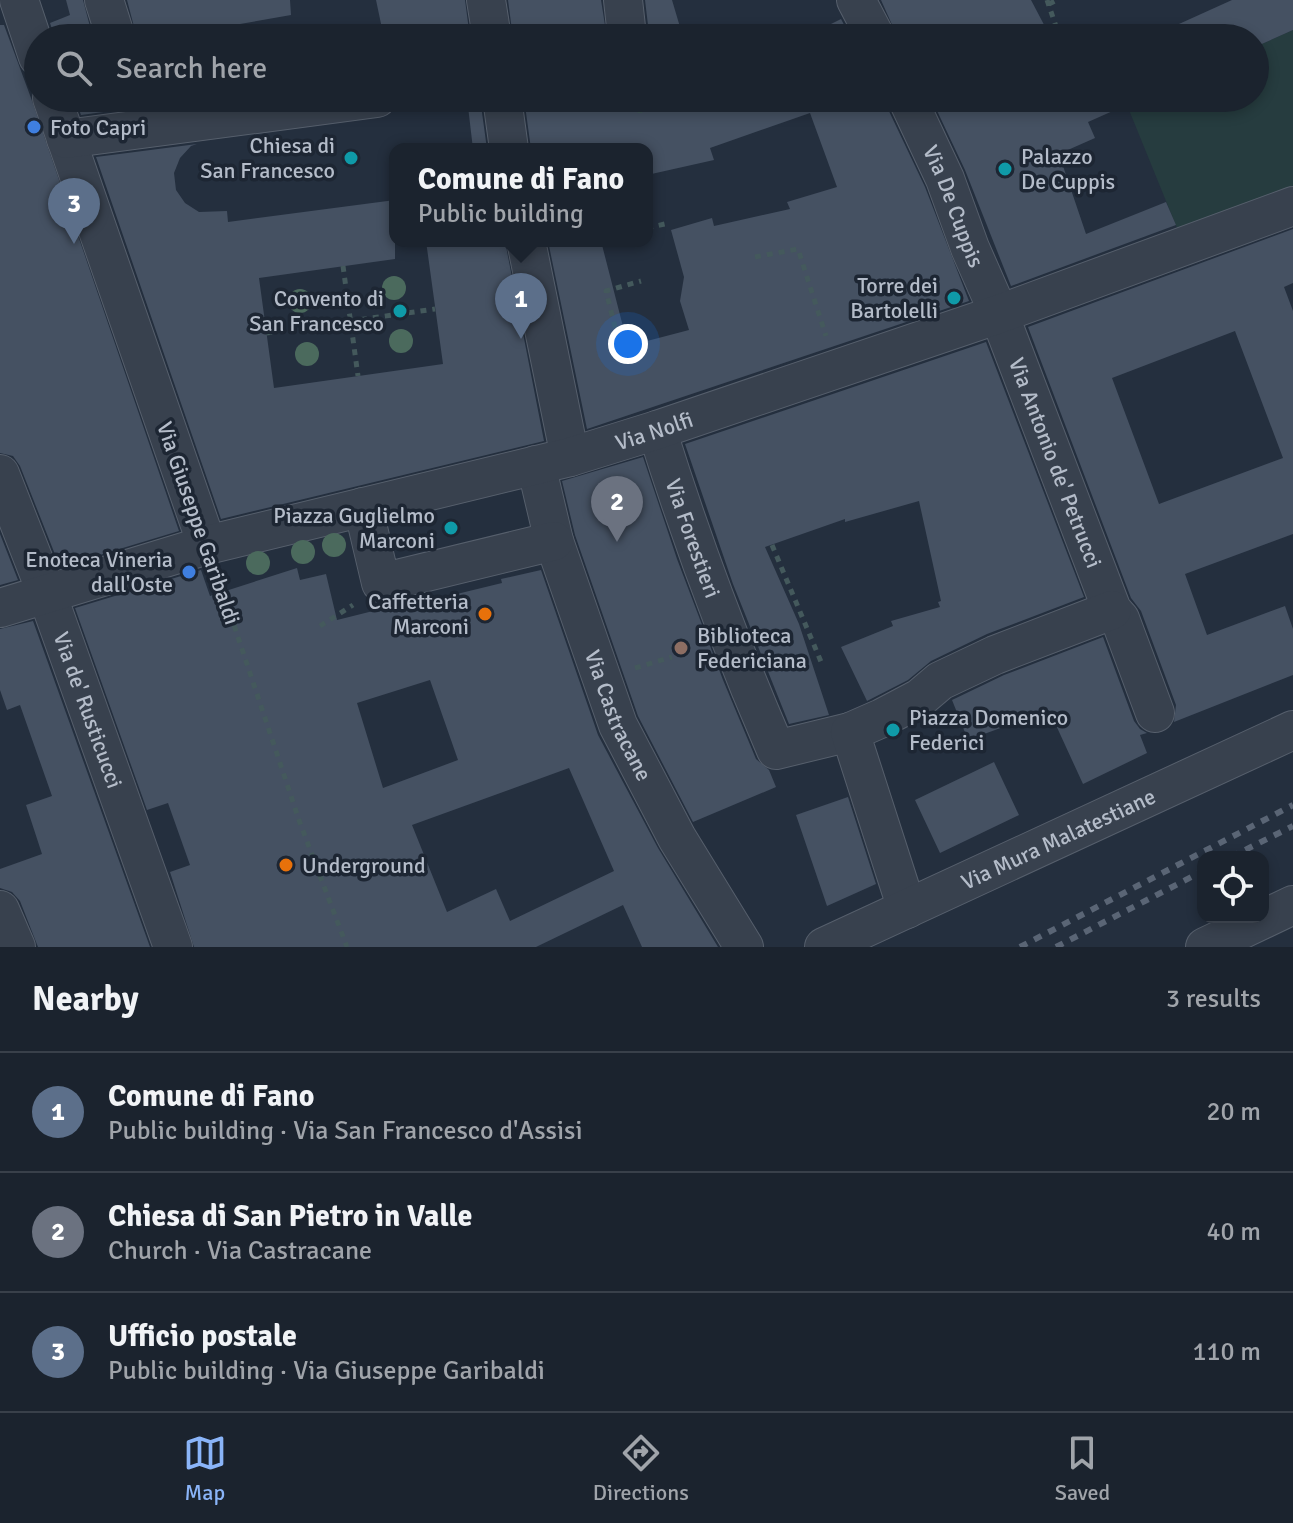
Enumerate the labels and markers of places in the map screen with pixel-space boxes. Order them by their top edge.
place label: Foto Capri [50,114,146,141]
marker: Foto Capri [25,118,43,136]
place label: Chiesa di San Francesco [200,132,335,184]
place label: Palazzo De Cuppis [1021,143,1115,195]
marker: Chiesa di San Francesco [342,149,360,167]
marker: Palazzo De Cuppis [996,160,1014,178]
pin: 3 [48,178,100,244]
place label: Torre dei Bartolelli [850,272,938,324]
pin: 1 [495,273,547,339]
place label: Convento di San Francesco [249,285,384,337]
marker: Torre dei Bartolelli [945,289,963,307]
marker: Convento di San Francesco [391,302,409,320]
pin: 2 [591,476,643,542]
place label: Piazza Guglielmo Marconi [273,502,435,554]
marker: Piazza Guglielmo Marconi [442,519,460,537]
place label: Enoteca Vineria dall'Oste [25,546,173,598]
marker: Enoteca Vineria dall'Oste [180,563,198,581]
place label: Caffetteria Marconi [368,588,469,640]
marker: Caffetteria Marconi [476,605,494,623]
place label: Biblioteca Federiciana [697,622,807,674]
marker: Biblioteca Federiciana [672,639,690,657]
place label: Piazza Domenico Federici [909,704,1068,756]
marker: Piazza Domenico Federici [884,721,902,739]
place label: Underground [302,852,426,879]
marker: Underground [277,856,295,874]

